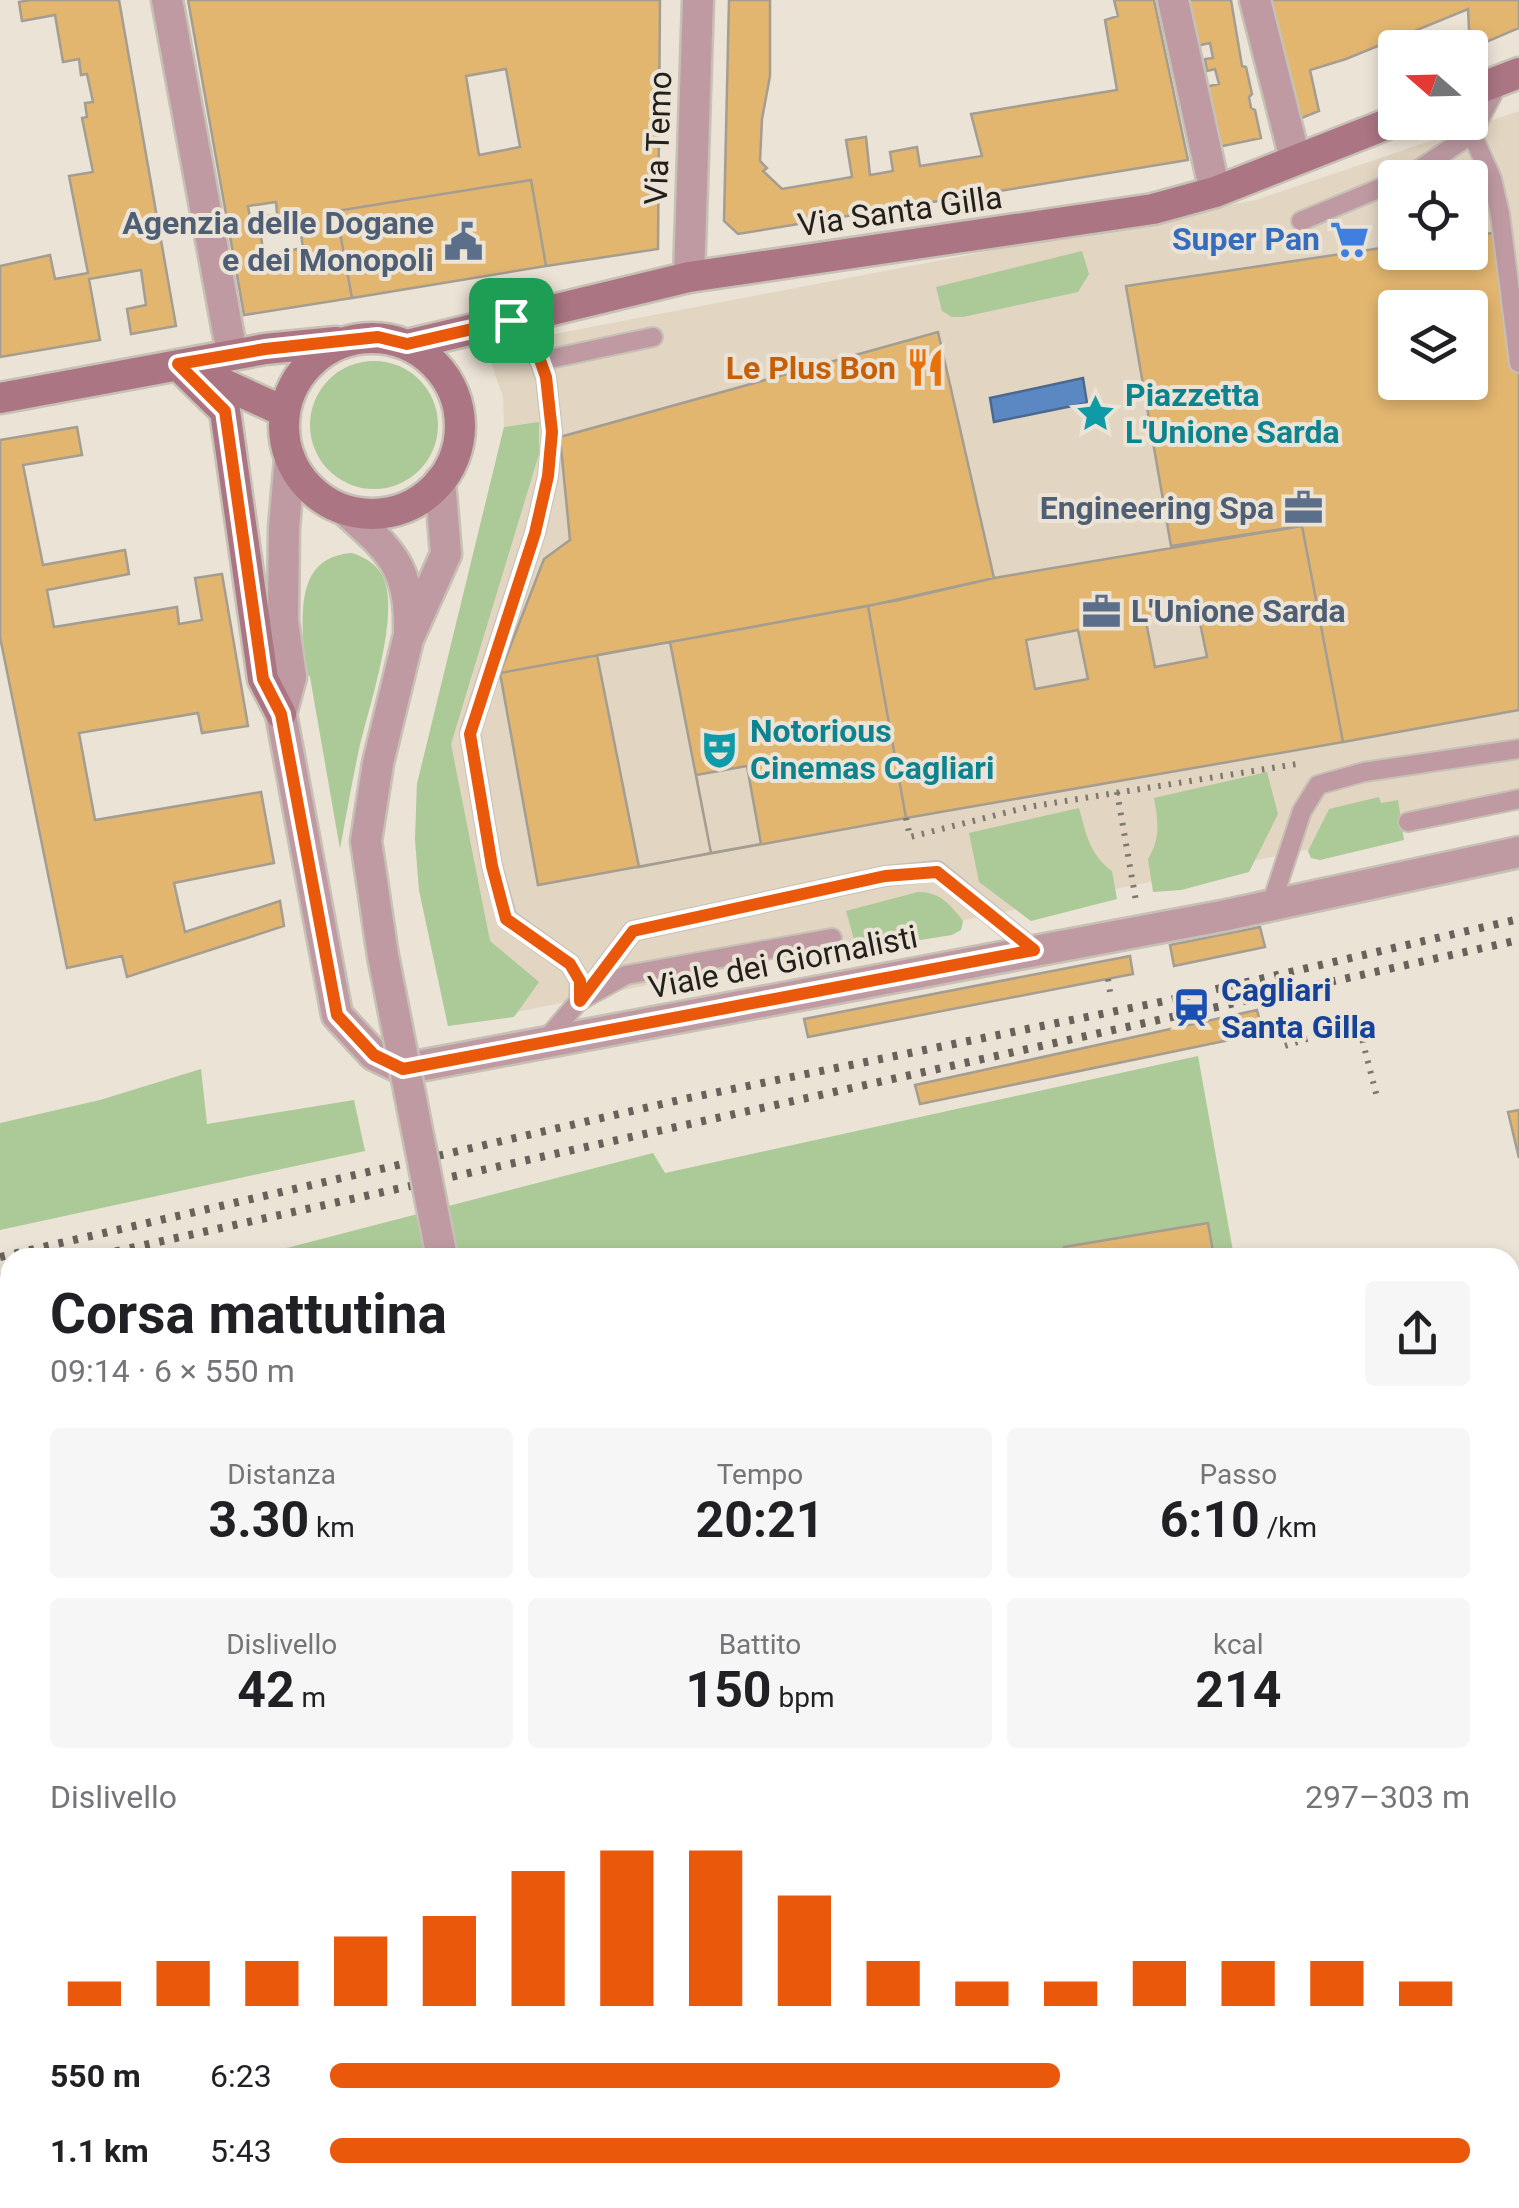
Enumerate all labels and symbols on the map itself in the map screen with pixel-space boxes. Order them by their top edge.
north arrow [1378,30,1488,140]
street label: Via Temo [637,71,679,205]
street label: Via Santa Gilla [795,178,1005,244]
place label: Agenzia delle Dogane e dei Monopoli [122,204,434,279]
supermarket icon: Super Pan [1329,218,1371,260]
public building icon: Agenzia delle Dogane e dei Monopoli [443,220,485,262]
place label: Super Pan [1172,220,1320,258]
pin [469,278,554,363]
restaurant icon: Le Plus Bon [905,347,947,389]
place label: Le Plus Bon [726,349,896,387]
place label: Piazzetta L'Unione Sarda [1125,376,1340,451]
place icon: Piazzetta L'Unione Sarda [1074,392,1116,434]
office icon: Engineering Spa [1283,487,1325,529]
place label: Engineering Spa [1040,489,1274,527]
office icon: L'Unione Sarda [1080,590,1122,632]
place label: L'Unione Sarda [1131,592,1346,630]
place label: Notorious Cinemas Cagliari [750,712,994,787]
theatre icon: Notorious Cinemas Cagliari [699,728,741,770]
street label: Viale dei Giornalisti [645,917,921,1007]
place label: Cagliari Santa Gilla [1221,971,1376,1046]
station icon: Cagliari Santa Gilla [1170,987,1212,1029]

